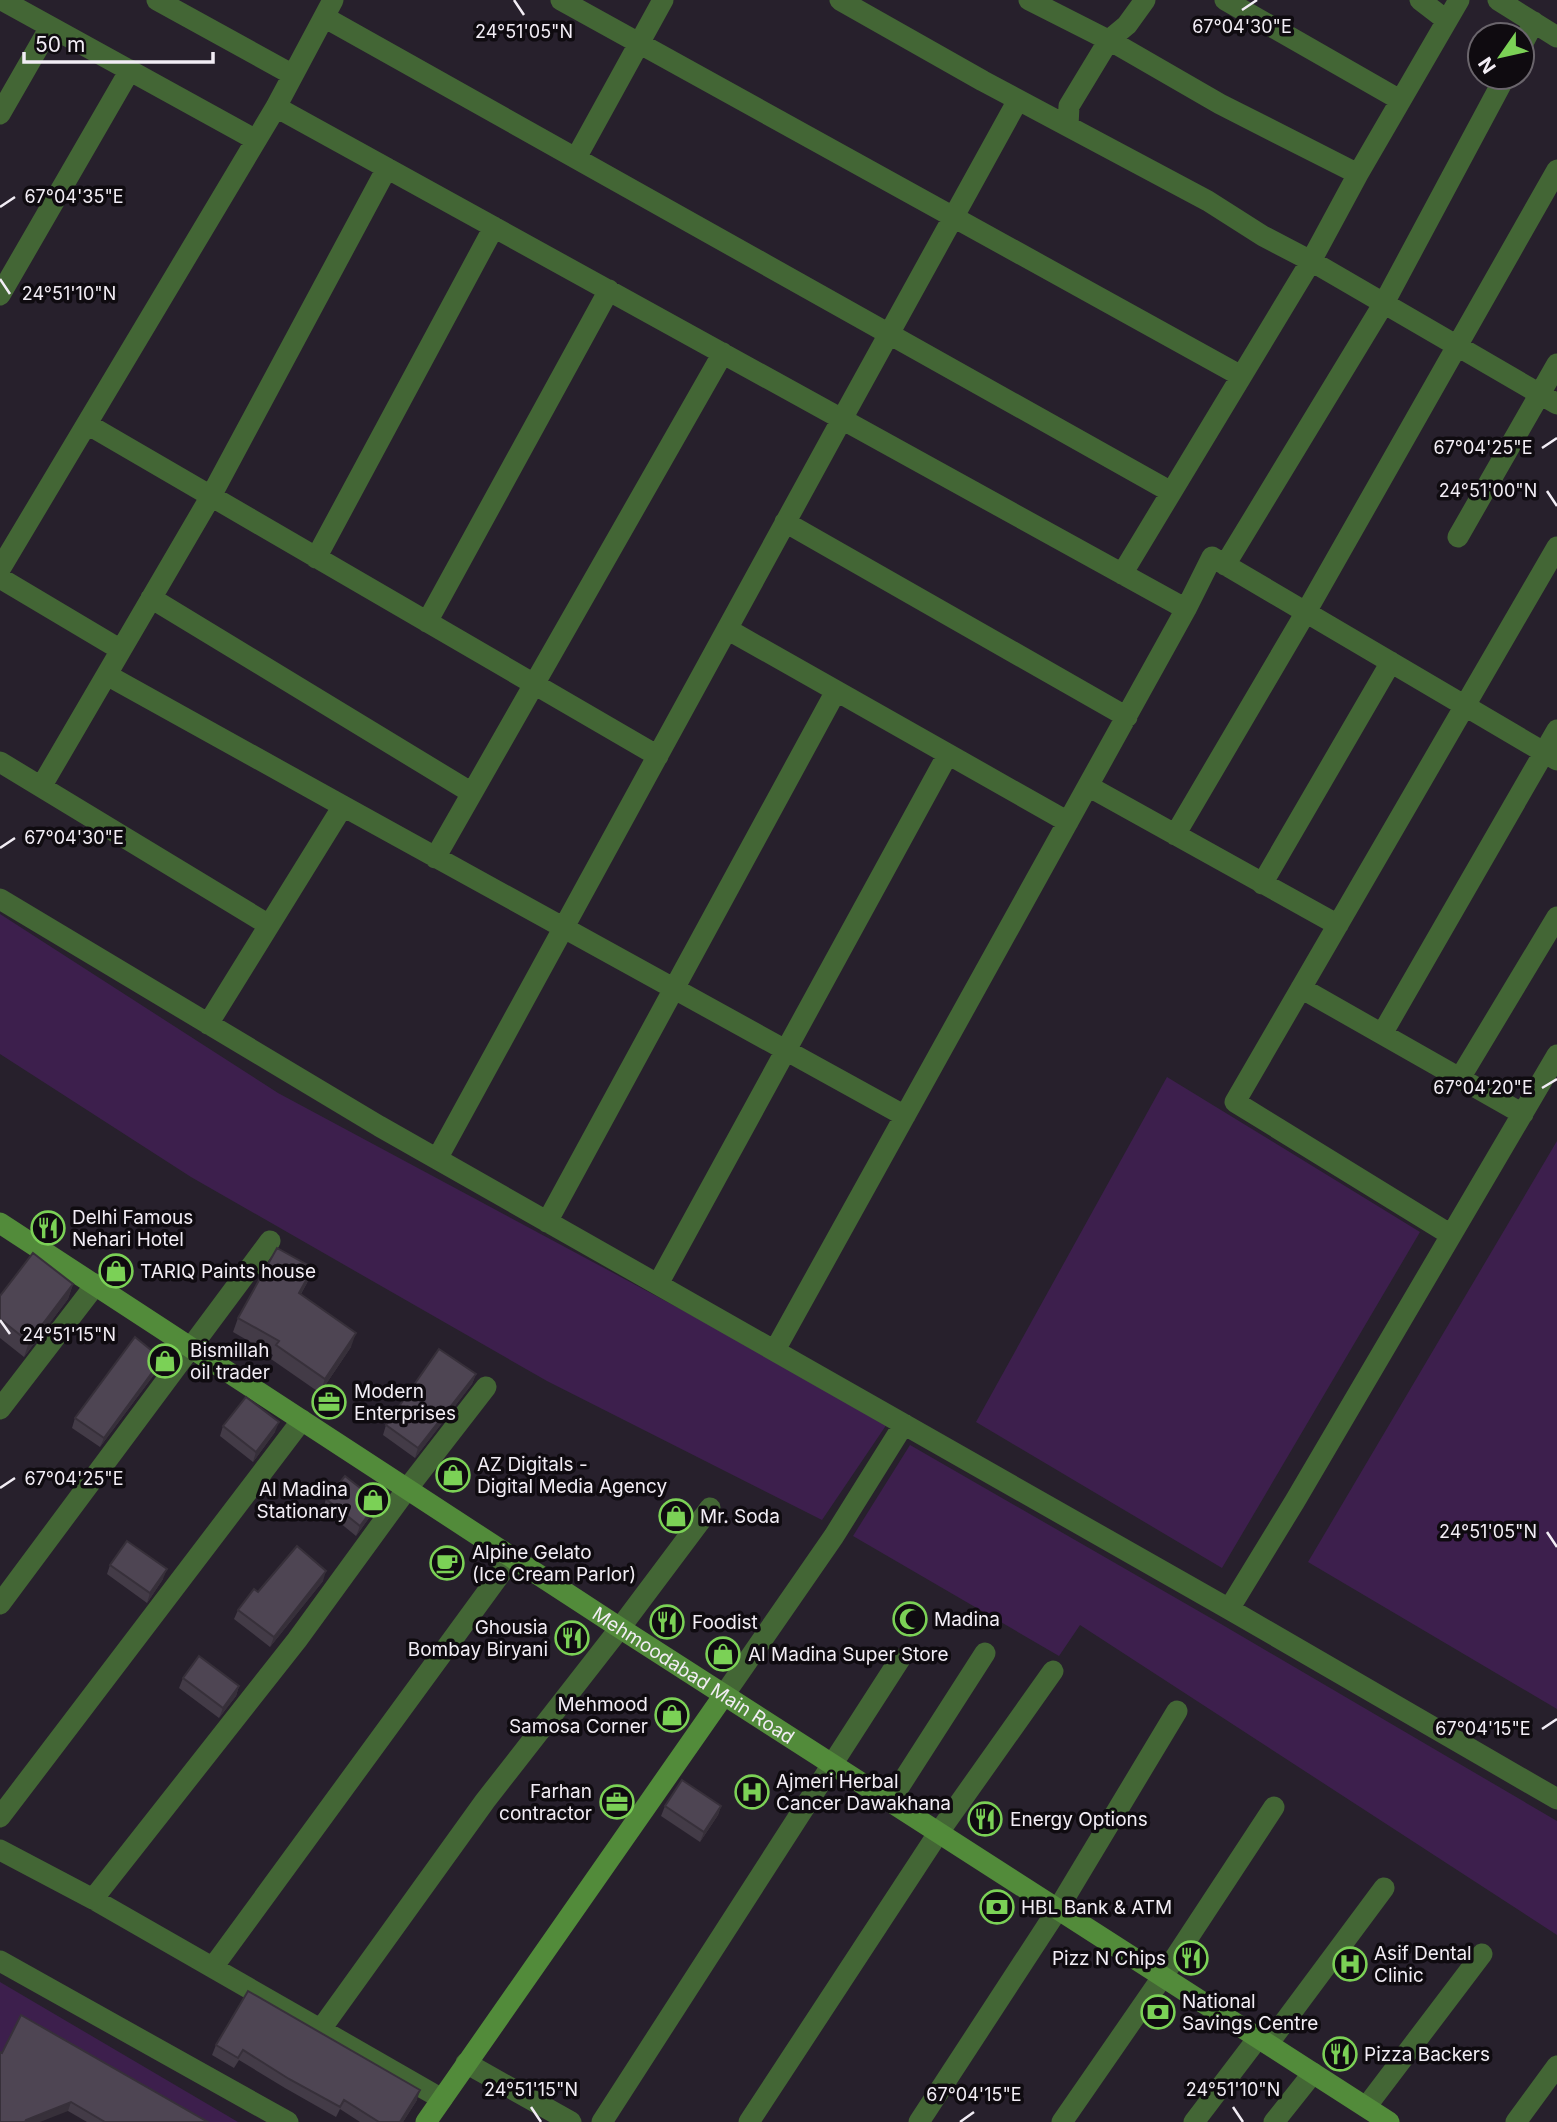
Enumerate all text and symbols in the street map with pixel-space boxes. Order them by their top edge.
text: 67°04'30"E [1192,16,1292,37]
scale bar [24,21,214,65]
text: 24°51'05"N [475,21,573,42]
north arrow [1466,21,1536,91]
text: 50 m [35,32,85,57]
text: N [1474,53,1501,78]
text: 67°04'35"E [24,186,124,207]
text: 24°51'10"N [22,283,116,304]
text: 67°04'25"E [1433,437,1533,458]
text: 24°51'00"N [1439,480,1537,501]
text: 67°04'30"E [24,827,124,848]
text: 67°04'20"E [1433,1077,1533,1098]
place label: Delhi Famous Nehari Hotel [72,1206,193,1251]
restaurant icon: Delhi Famous Nehari Hotel [29,1209,67,1247]
shop icon: TARIQ Paints house [97,1252,135,1290]
place label: TARIQ Paints house [140,1260,316,1283]
text: 24°51'15"N [22,1324,116,1345]
place label: Bismillah oil trader [190,1339,270,1384]
shop icon: Bismillah oil trader [146,1342,184,1380]
place label: Modern Enterprises [354,1380,456,1425]
office icon: Modern Enterprises [310,1383,348,1421]
place label: AZ Digitals - Digital Media Agency [477,1453,668,1498]
shop icon: AZ Digitals - Digital Media Agency [434,1456,472,1494]
text: 67°04'25"E [24,1468,124,1489]
place label: Al Madina Stationary [257,1478,348,1523]
shop icon: Al Madina Stationary [354,1481,392,1519]
shop icon: Mr. Soda [657,1497,695,1535]
place label: Mr. Soda [700,1505,780,1528]
text: 24°51'05"N [1439,1521,1537,1542]
place label: Alpine Gelato (Ice Cream Parlor) [472,1541,636,1586]
cafe icon: Alpine Gelato (Ice Cream Parlor) [428,1544,466,1582]
mosque icon: Madina [891,1600,929,1638]
street label: Mehmoodabad Main Road [588,1602,799,1749]
restaurant icon: Foodist [648,1603,686,1641]
place label: Madina [934,1608,1000,1631]
place label: Foodist [692,1611,758,1634]
place label: Ghousia Bombay Biryani [408,1616,548,1661]
restaurant icon: Ghousia Bombay Biryani [553,1619,591,1657]
shop icon: Al Madina Super Store [704,1635,742,1673]
place label: Al Madina Super Store [748,1643,949,1666]
place label: Mehmood Samosa Corner [509,1693,648,1738]
shop icon: Mehmood Samosa Corner [653,1696,691,1734]
text: 67°04'15"E [1435,1718,1531,1739]
place label: Ajmeri Herbal Cancer Dawakhana [776,1770,951,1815]
hospital icon: Ajmeri Herbal Cancer Dawakhana [733,1773,771,1811]
place label: Farhan contractor [499,1780,592,1825]
office icon: Farhan contractor [598,1783,636,1821]
restaurant icon: Energy Options [966,1800,1004,1838]
place label: Energy Options [1010,1808,1148,1831]
bank icon: HBL Bank & ATM [978,1888,1016,1926]
place label: HBL Bank & ATM [1021,1896,1172,1919]
restaurant icon: Pizz N Chips [1172,1939,1210,1977]
place label: Asif Dental Clinic [1374,1942,1472,1987]
hospital icon: Asif Dental Clinic [1331,1945,1369,1983]
place label: Pizz N Chips [1052,1947,1166,1970]
place label: National Savings Centre [1182,1990,1318,2035]
bank icon: National Savings Centre [1139,1993,1177,2031]
restaurant icon: Pizza Backers [1321,2035,1359,2073]
place label: Pizza Backers [1364,2043,1490,2066]
text: 24°51'15"N [484,2079,578,2100]
text: 24°51'10"N [1186,2079,1280,2100]
text: 67°04'15"E [926,2084,1022,2105]

